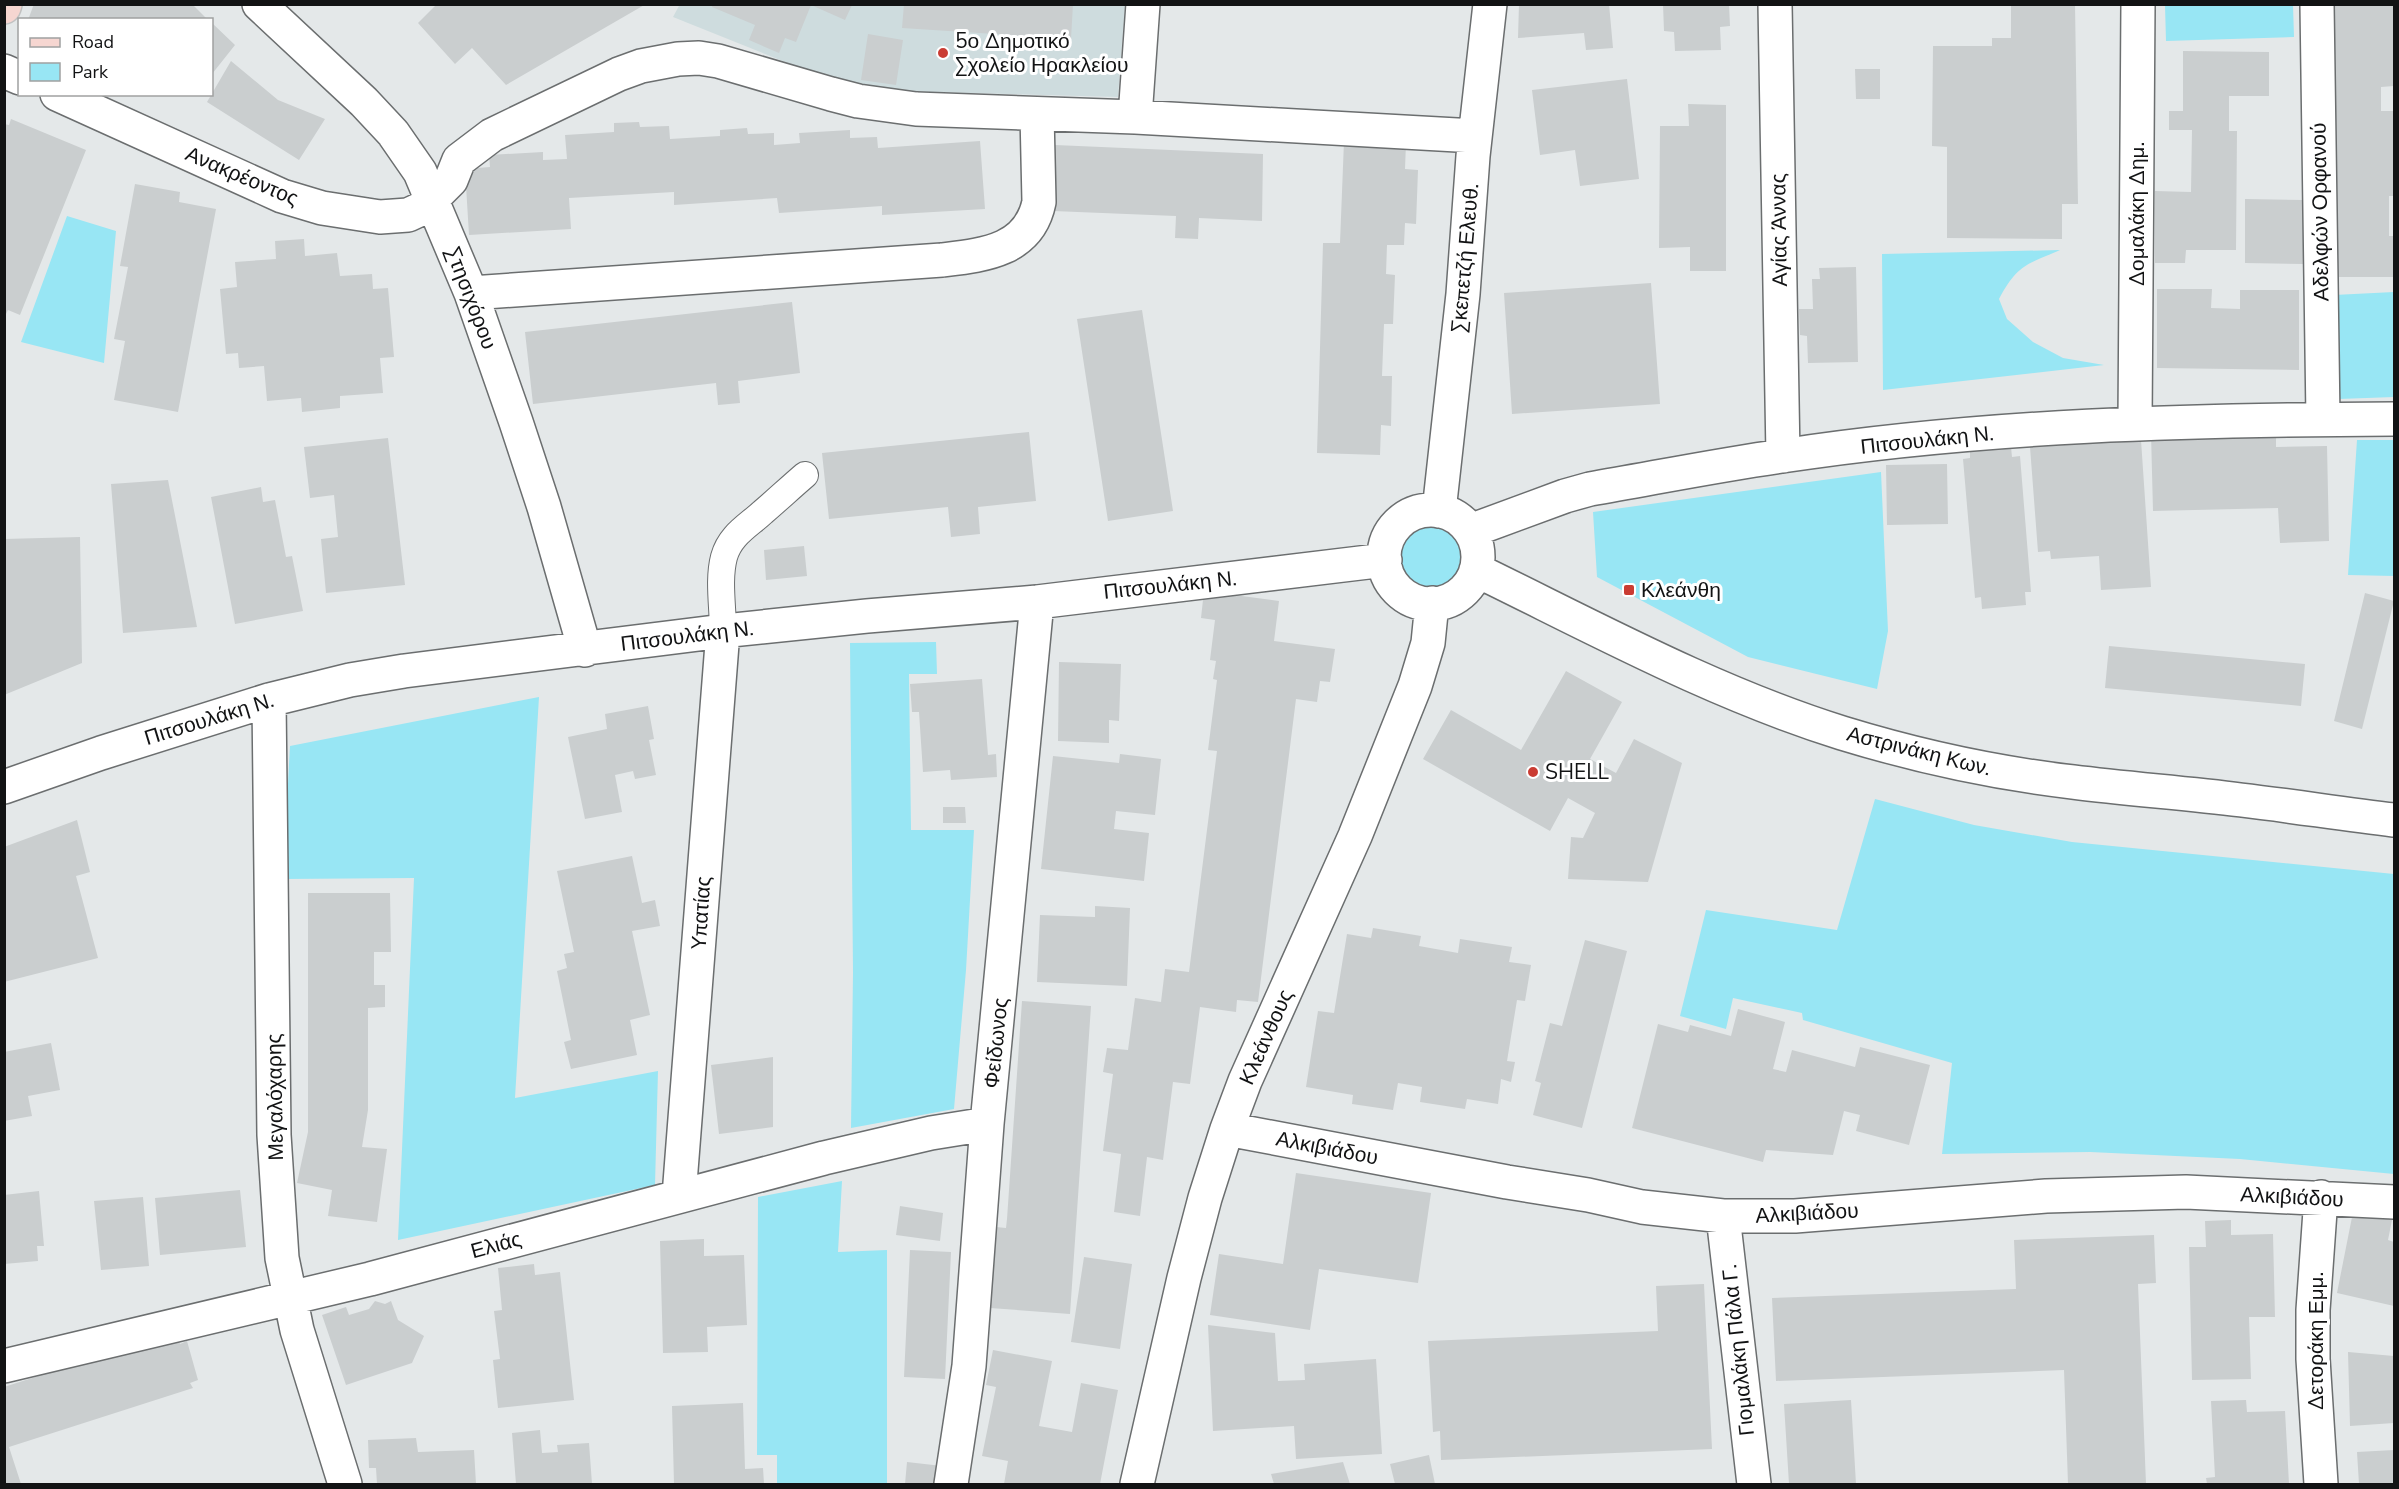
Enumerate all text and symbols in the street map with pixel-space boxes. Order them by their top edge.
legend [18,18,213,96]
place label: 5ο Δημοτικό Σχολείο Ηρακλείου [955,27,1128,79]
text: Road [72,30,114,54]
marker: 5ο Δημοτικό Σχολείο Ηρακλείου [936,46,950,60]
text: Park [72,60,109,84]
street label: Αδελφών Ορφανού [2304,122,2336,302]
street label: Ανακρέοντος [181,140,303,212]
street label: Δομαλάκη Δημ. [2123,142,2151,286]
street label: Αγίας Άννας [1764,173,1794,287]
street label: Σκεπετζή Ελευθ. [1445,182,1485,334]
street label: Στησιχόρου [439,243,503,353]
street label: Πιτσουλάκη Ν. [1859,419,1995,461]
street label: Πιτσουλάκη Ν. [1102,564,1238,606]
place label: Κλεάνθη [1641,576,1721,604]
marker: Κλεάνθη [1622,583,1636,597]
street label: Πιτσουλάκη Ν. [619,614,755,658]
street label: Πιτσουλάκη Ν. [141,686,277,752]
street label: Αστρινάκη Κων. [1844,720,1994,782]
place label: SHELL [1545,758,1610,786]
marker: SHELL [1526,765,1540,779]
street label: Υπατίας [684,875,718,951]
street label: Κλεάνθους [1233,985,1299,1089]
street label: Φείδωνος [977,996,1015,1090]
street label: Μεγαλόχαρης [260,1033,290,1161]
street label: Αλκιβιάδου [1274,1124,1380,1172]
street label: Αλκιβιάδου [2240,1180,2344,1214]
street label: Αλκιβιάδου [1755,1196,1859,1230]
street label: Ελιάς [468,1225,524,1265]
street label: Γιομαλάκη Πάλα Γ. [1715,1263,1761,1437]
street label: Δετοράκη Εμμ. [2302,1272,2330,1410]

